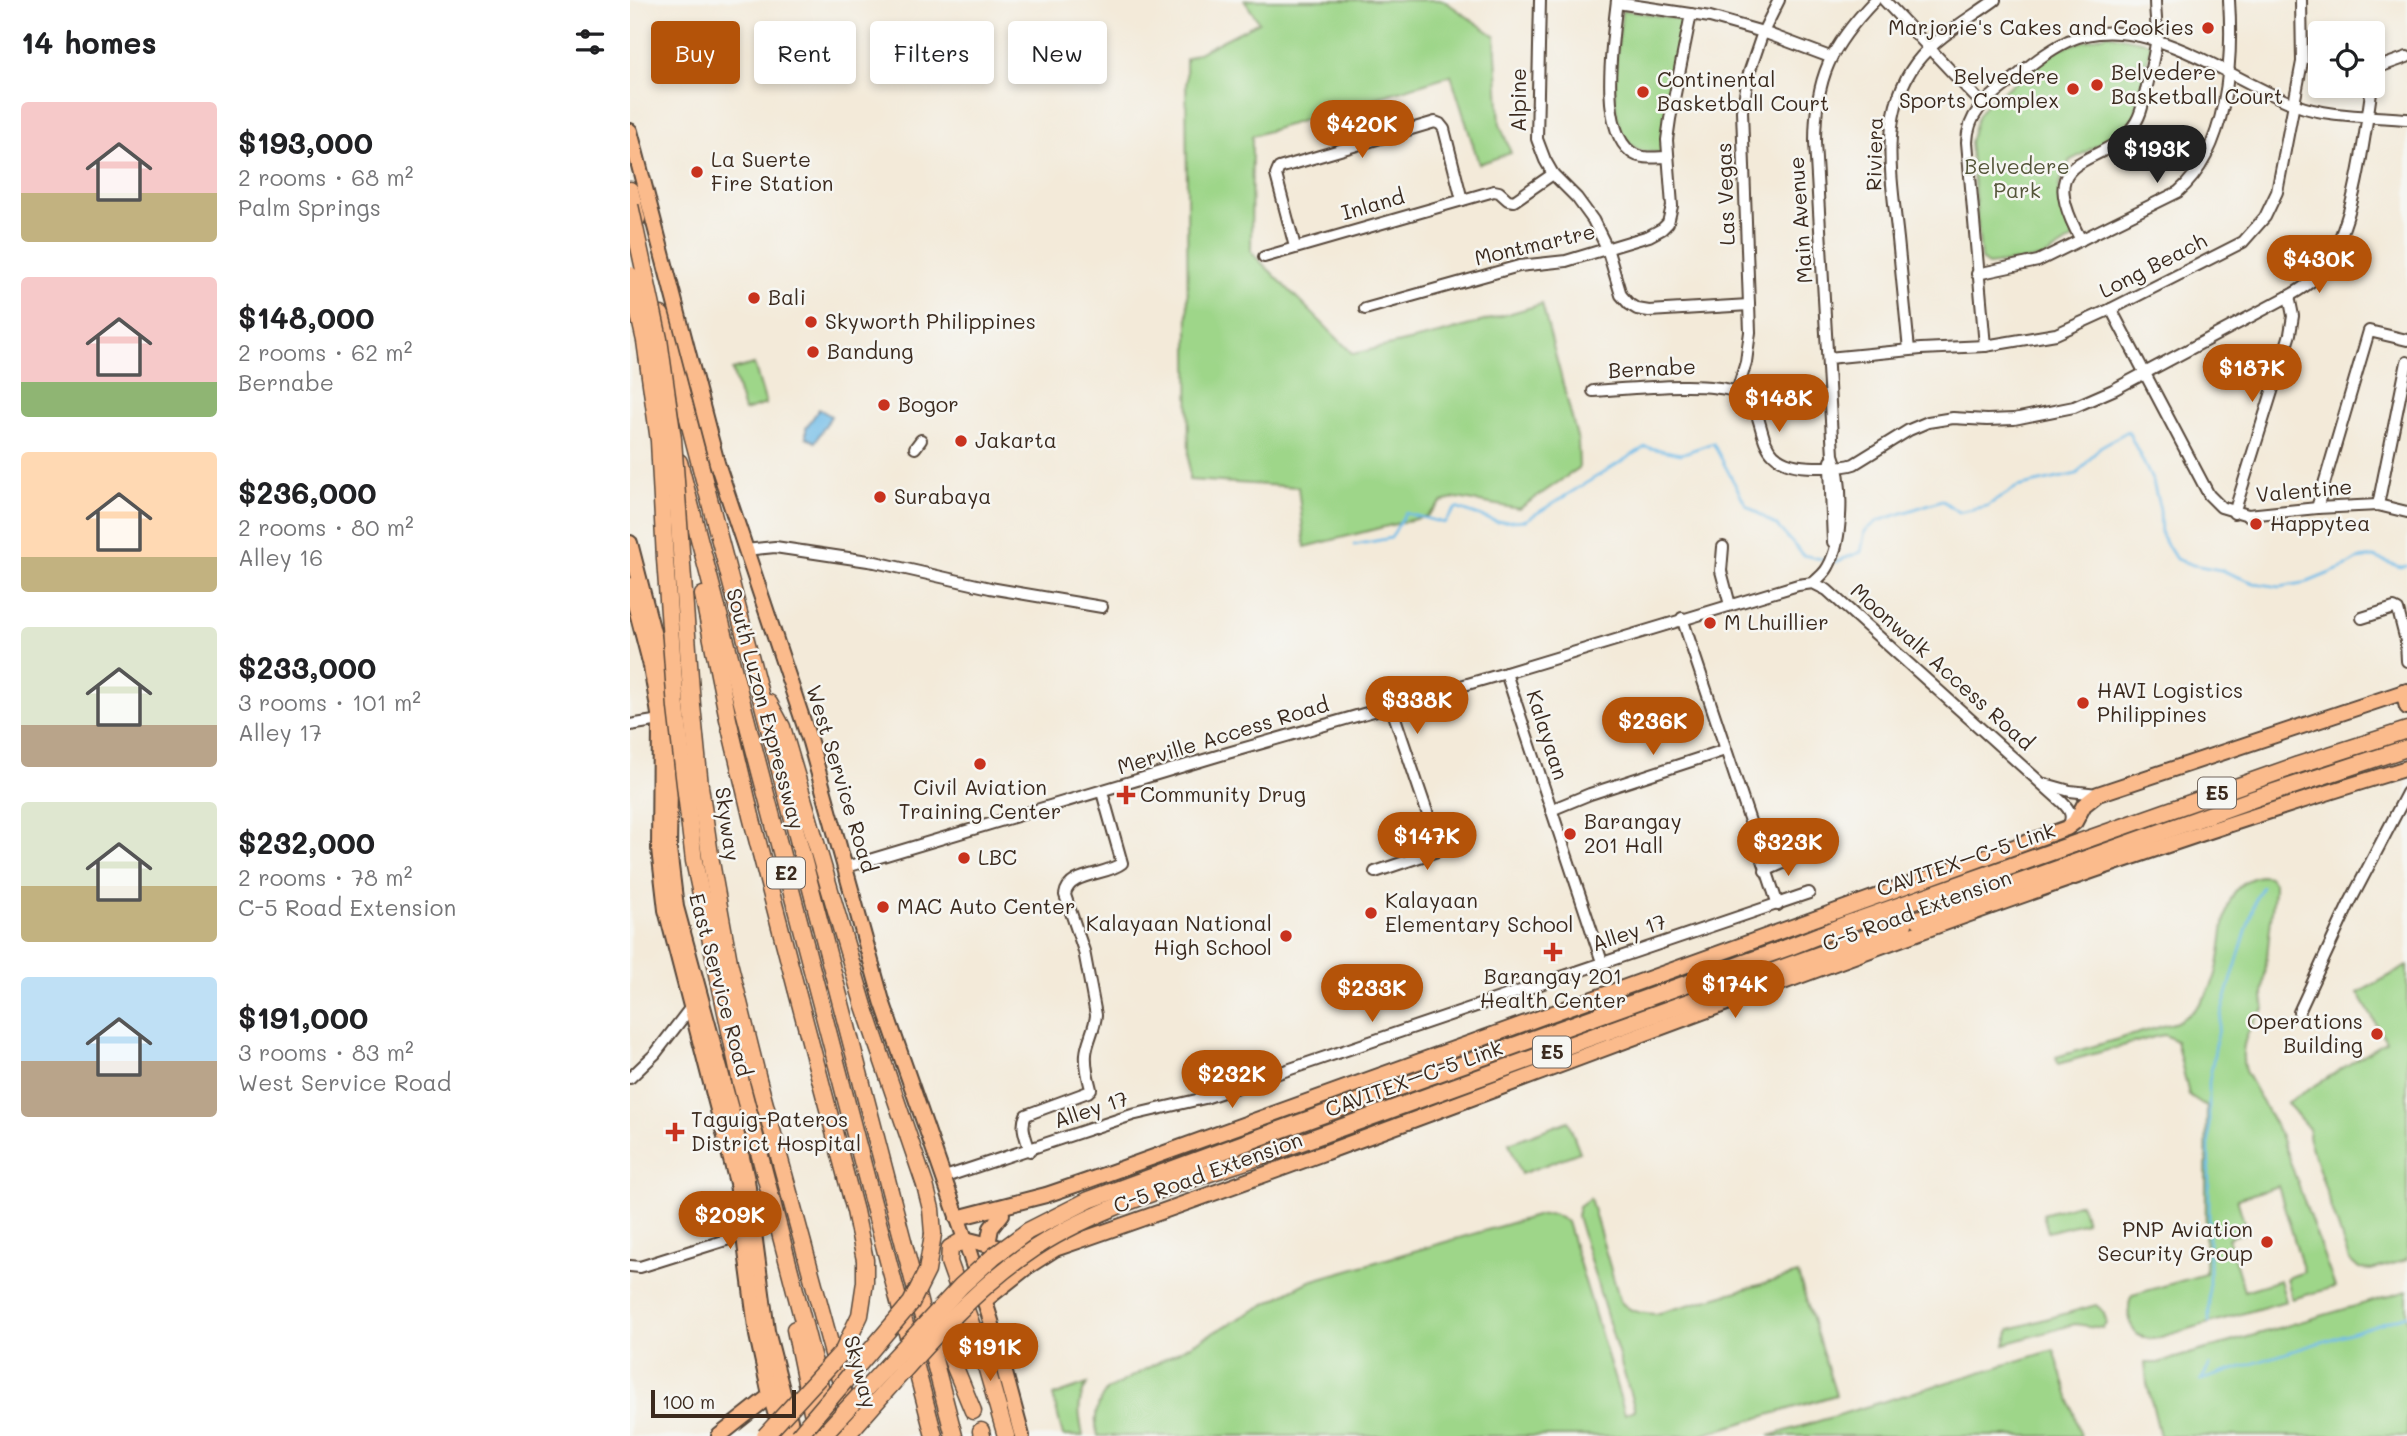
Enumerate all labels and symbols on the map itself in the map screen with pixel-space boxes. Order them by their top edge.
place label: Marjorie's Cakes and Cookies [1888,13,2194,40]
marker: Marjorie's Cakes and Cookies [2200,20,2216,36]
place label: Belvedere Basketball Court [2111,58,2283,109]
place label: Belvedere Sports Complex [1899,62,2059,113]
place label: Continental Basketball Court [1657,65,1829,116]
street label: Alpine [1504,68,1531,132]
marker: Belvedere Basketball Court [2089,77,2105,93]
marker: Belvedere Sports Complex [2065,81,2081,97]
marker: Continental Basketball Court [1635,84,1651,100]
pin: $420K [1313,100,1411,160]
street label: Riviera [1859,117,1888,191]
pin: $193K [2108,125,2206,185]
street label: Las Vegas [1709,142,1740,246]
place label: La Suerte Fire Station [711,145,833,196]
park label: Belvedere Park [1964,152,2070,203]
street label: Main Avenue [1782,156,1817,285]
marker: La Suerte Fire Station [689,164,705,180]
street label: Inland [1338,182,1407,225]
street label: Montmartre [1472,217,1598,271]
street label: Long Beach [2094,226,2211,303]
pin: $430K [2270,236,2368,295]
place label: Bali [768,283,806,310]
marker: Bali [746,290,762,306]
place label: Skyworth Philippines [825,307,1036,334]
marker: Skyworth Philippines [803,314,819,330]
place label: Bandung [827,337,913,364]
marker: Bandung [805,344,821,360]
pin: $187K [2203,344,2301,404]
street label: Bernabe [1607,352,1696,383]
pin: $148K [1730,374,1828,434]
place label: Bogor [898,390,959,417]
marker: Bogor [876,397,892,413]
place label: Jakarta [975,426,1057,453]
marker: Jakarta [953,433,969,449]
street label: Valentine [2254,472,2353,507]
place label: Surabaya [894,482,991,509]
marker: Surabaya [872,489,888,505]
place label: Happytea [2270,509,2370,536]
marker: Happytea [2248,516,2264,532]
street label: Moonwalk Access Road [1846,576,2040,755]
street label: South Luzon Expressway [721,585,812,832]
place label: M Lhuillier [1724,608,1829,635]
marker: M Lhuillier [1702,615,1718,631]
pin: $338K [1368,676,1466,736]
place label: HAVI Logistics Philippines [2097,676,2243,727]
street label: West Service Road [801,681,884,876]
street label: Kalayaan [1521,686,1576,783]
street label: Merville Access Road [1114,690,1332,780]
marker: HAVI Logistics Philippines [2075,695,2091,711]
pin: $236K [1604,698,1702,757]
marker: Civil Aviation Training Center [972,756,988,772]
place label: Civil Aviation Training Center [899,773,1061,824]
road number: E5 [2198,778,2236,808]
place label: Community Drug [1140,780,1306,807]
street label: Skyway [710,785,747,862]
marker: Community Drug [1118,787,1134,803]
place label: Barangay 201 Hall [1584,807,1682,858]
pin: $147K [1378,812,1476,872]
street label: CAVITEX–C-5 Link [1873,815,2058,902]
pin: $323K [1739,818,1837,878]
marker: Barangay 201 Hall [1562,826,1578,842]
place label: LBC [978,843,1017,870]
marker: LBC [956,850,972,866]
road number: E2 [767,858,805,888]
street label: C-5 Road Extension [1818,863,2015,956]
place label: Kalayaan Elementary School [1385,886,1573,937]
street label: East Service Road [684,890,759,1079]
place label: MAC Auto Center [897,892,1076,919]
marker: MAC Auto Center [875,899,891,915]
marker: Kalayaan Elementary School [1363,905,1379,921]
street label: Alley 17 [1588,907,1669,956]
place label: Kalayaan National High School [1086,909,1272,960]
marker: Kalayaan National High School [1278,928,1294,944]
marker: Barangay 201 Health Center [1543,942,1563,962]
pin: $174K [1686,960,1784,1020]
place label: Barangay 201 Health Center [1480,962,1626,1013]
pin: $233K [1323,964,1421,1024]
place label: Operations Building [2247,1007,2363,1058]
marker: Operations Building [2369,1026,2385,1042]
street label: CAVITEX–C-5 Link [1321,1033,1506,1122]
road number: E5 [1533,1036,1571,1068]
pin: $232K [1183,1050,1281,1110]
street label: Alley 17 [1050,1084,1131,1133]
place label: Taguig-Pateros District Hospital [691,1105,861,1156]
marker: Taguig-Pateros District Hospital [665,1122,685,1142]
street label: C-5 Road Extension [1109,1125,1306,1218]
pin: $209K [681,1192,779,1251]
place label: PNP Aviation Security Group [2097,1215,2253,1266]
marker: PNP Aviation Security Group [2259,1234,2275,1250]
pin: $191K [941,1324,1039,1383]
street label: Skyway [839,1332,884,1411]
scale bar [651,1387,796,1419]

